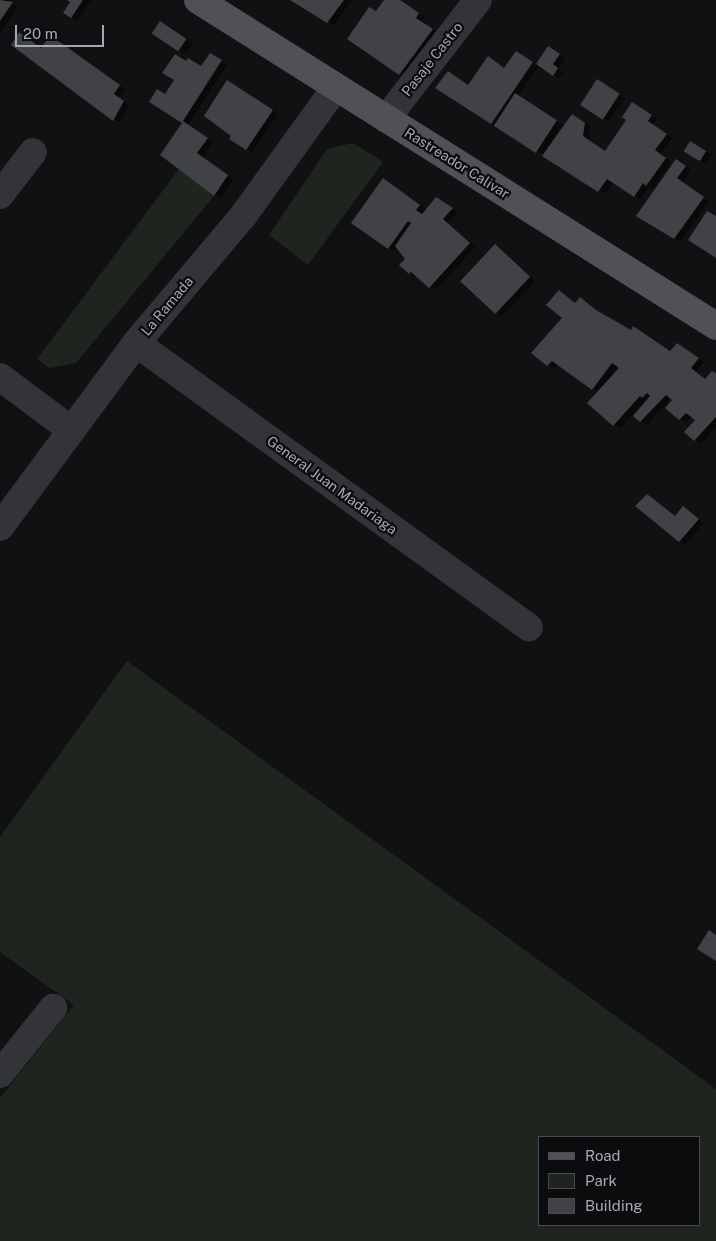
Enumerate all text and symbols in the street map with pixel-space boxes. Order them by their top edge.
scale bar [18,15,106,47]
street label: Pasaje Castro [398,19,466,99]
text: 20 m [23,25,58,42]
street label: Rastreador Calivar [401,124,513,202]
street label: La Ramada [137,273,197,339]
street label: General Juan Madariaga [264,432,400,538]
legend [538,1136,701,1226]
text: Road [585,1147,621,1164]
text: Park [585,1172,617,1189]
text: Building [585,1197,643,1214]

